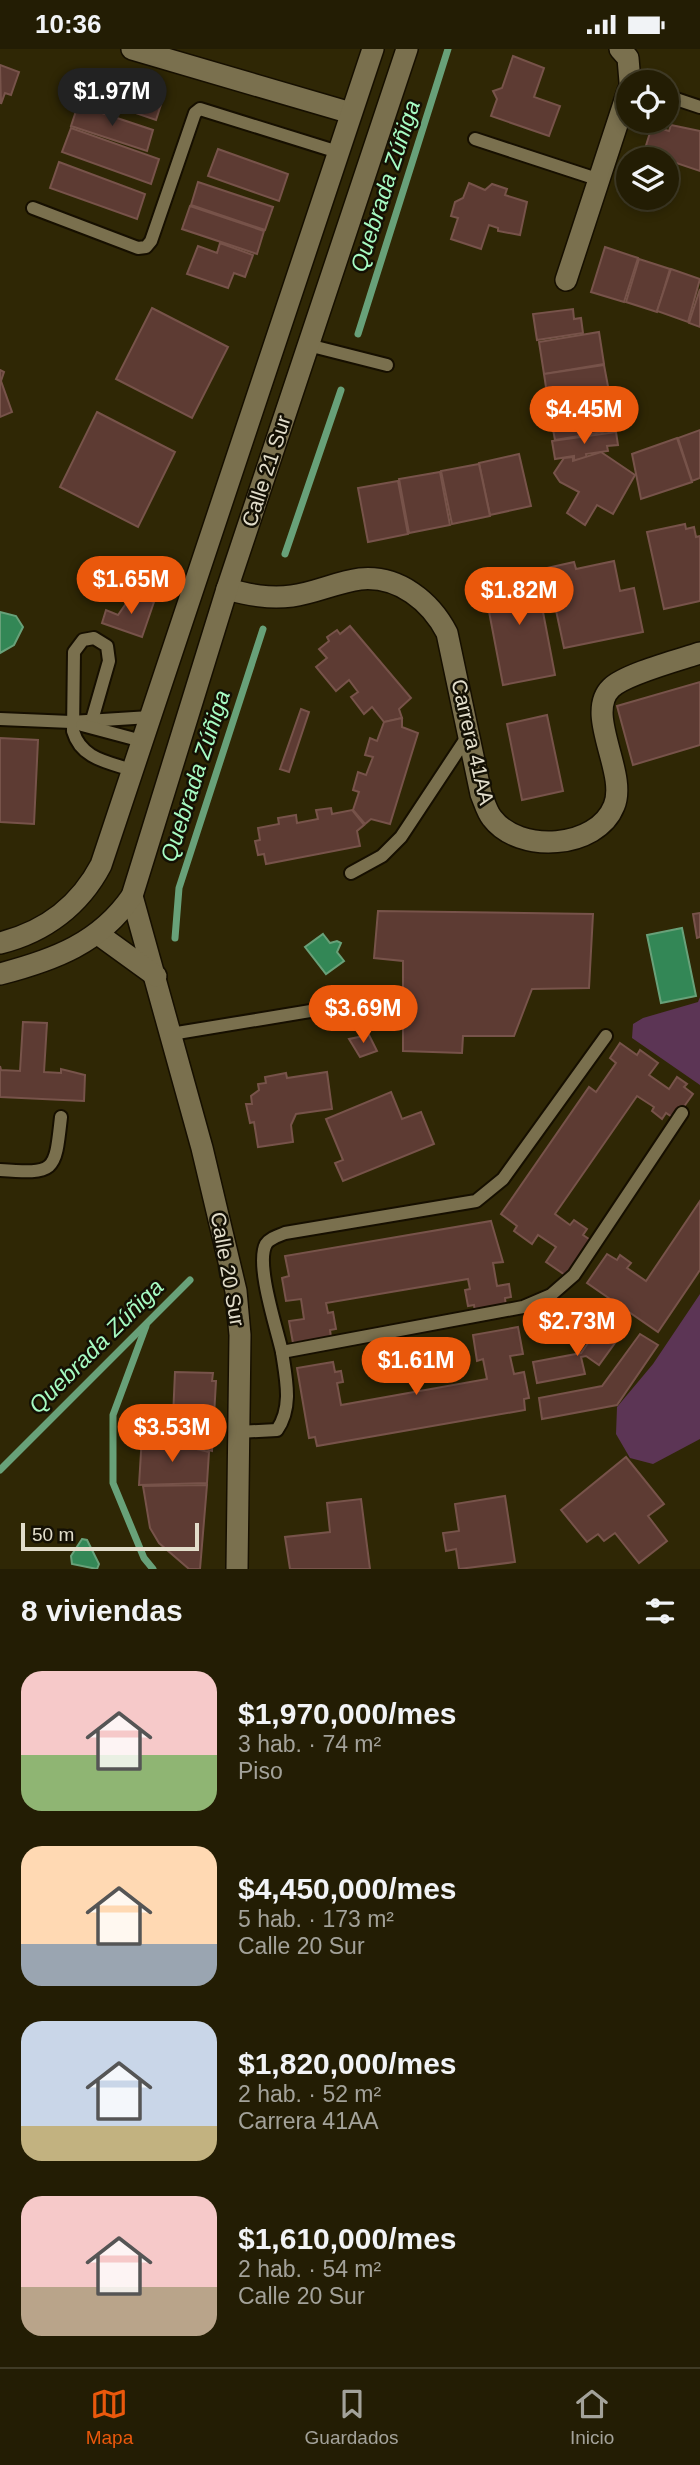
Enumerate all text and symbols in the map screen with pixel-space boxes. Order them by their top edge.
text: 10:36 [35,9,102,39]
pin: $1.97M [55,69,169,128]
map controls [616,70,679,210]
button: locate [616,70,679,133]
text: $1.97M [74,78,150,104]
water label: Quebrada Zúñiga [345,97,425,275]
button: layers [616,147,679,210]
pin: $4.45M [527,387,641,446]
text: $4.45M [546,396,622,422]
street label: Calle 21 Sur [237,412,295,530]
pin: $1.65M [74,557,188,616]
text: $1.65M [93,566,169,592]
pin: $1.82M [462,567,576,627]
text: $1.82M [481,577,557,603]
street label: Carrera 41AA [447,677,499,807]
water label: Quebrada Zúñiga [155,687,235,865]
pin: $3.69M [306,985,420,1045]
text: $3.69M [325,995,401,1021]
street label: Calle 20 Sur [207,1210,249,1328]
water label: Quebrada Zúñiga [24,1274,168,1418]
pin: $2.73M [520,1299,634,1358]
text: $2.73M [539,1308,615,1334]
pin: $1.61M [359,1337,473,1397]
text: $1.61M [378,1347,454,1373]
pin: $3.53M [115,1405,229,1464]
text: $3.53M [134,1414,210,1440]
scale bar [21,1520,200,1552]
text: 50 m [32,1524,74,1545]
icon: filters [641,1592,679,1630]
text: 8 viviendas [21,1594,183,1627]
text: $1,970,000/mes [238,1697,457,1730]
icon: home [77,1699,161,1783]
text: 3 hab. · 74 m² [238,1731,381,1757]
text: Piso [238,1758,283,1784]
text: $4,450,000/mes [238,1872,457,1905]
icon: home [77,1874,161,1958]
text: 5 hab. · 173 m² [238,1906,394,1932]
text: Calle 20 Sur [238,1933,365,1959]
text: $1,820,000/mes [238,2047,457,2080]
icon: home [77,2049,161,2133]
text: 2 hab. · 52 m² [238,2081,381,2107]
text: Carrera 41AA [238,2108,379,2134]
text: $1,610,000/mes [238,2222,457,2255]
icon: home [77,2224,161,2308]
text: 2 hab. · 54 m² [238,2256,381,2282]
text: Calle 20 Sur [238,2283,365,2309]
tab: Mapa [86,2385,133,2449]
tab: Guardados [305,2385,399,2449]
tab: Inicio [570,2385,614,2449]

